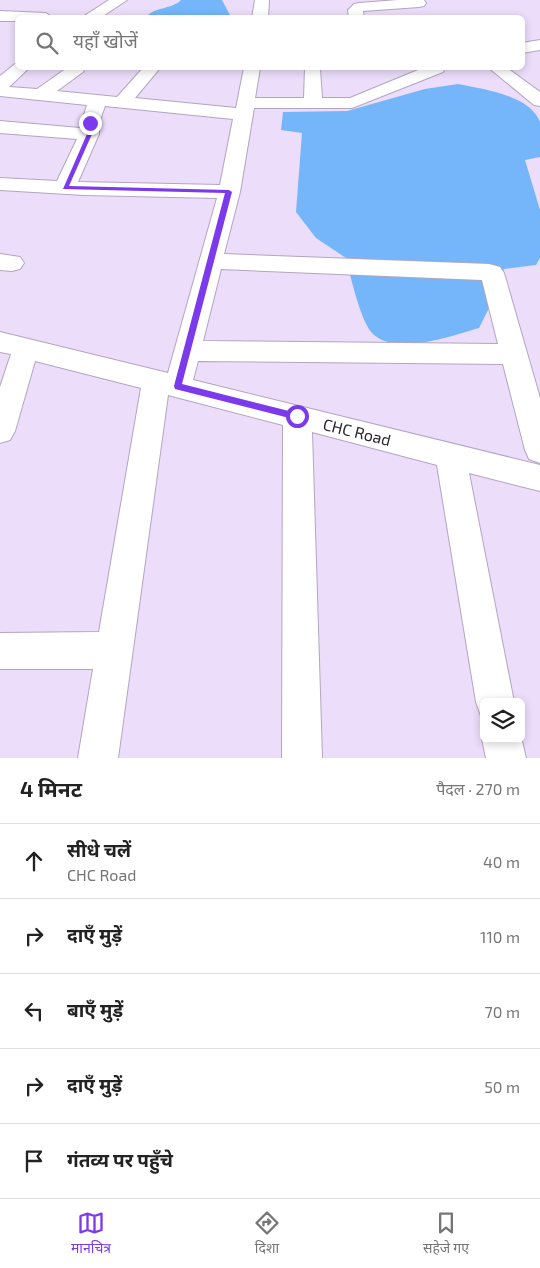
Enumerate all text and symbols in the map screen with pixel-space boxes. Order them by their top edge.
search box [15,15,525,70]
icon: search [33,29,61,57]
text: यहाँ खोजें [73,29,138,52]
route end [79,112,102,135]
route start [286,405,309,428]
street label: CHC Road [321,414,393,449]
map controls [480,698,525,743]
button: layers [480,698,525,743]
text: 4 मिनट [20,776,82,801]
text: पैदल · 270 m [436,779,520,798]
text: सीधे चलें [67,838,131,861]
icon: ahead [20,847,48,875]
text: 40 m [483,852,520,871]
text: CHC Road [67,865,136,884]
icon: right [20,922,48,950]
text: दाएँ मुड़ें [67,923,122,946]
text: 110 m [480,927,520,946]
icon: left [20,997,48,1025]
text: बाएँ मुड़ें [67,998,123,1021]
text: 70 m [485,1002,520,1021]
icon: right [20,1072,48,1100]
text: दाएँ मुड़ें [67,1073,122,1096]
text: 50 m [484,1077,520,1096]
icon: arrive [20,1147,48,1175]
text: गंतव्य पर पहुँचे [67,1148,173,1171]
tab: मानचित्र [71,1209,111,1259]
tab: दिशा [253,1209,281,1259]
tab: सहेजे गए [423,1209,469,1259]

